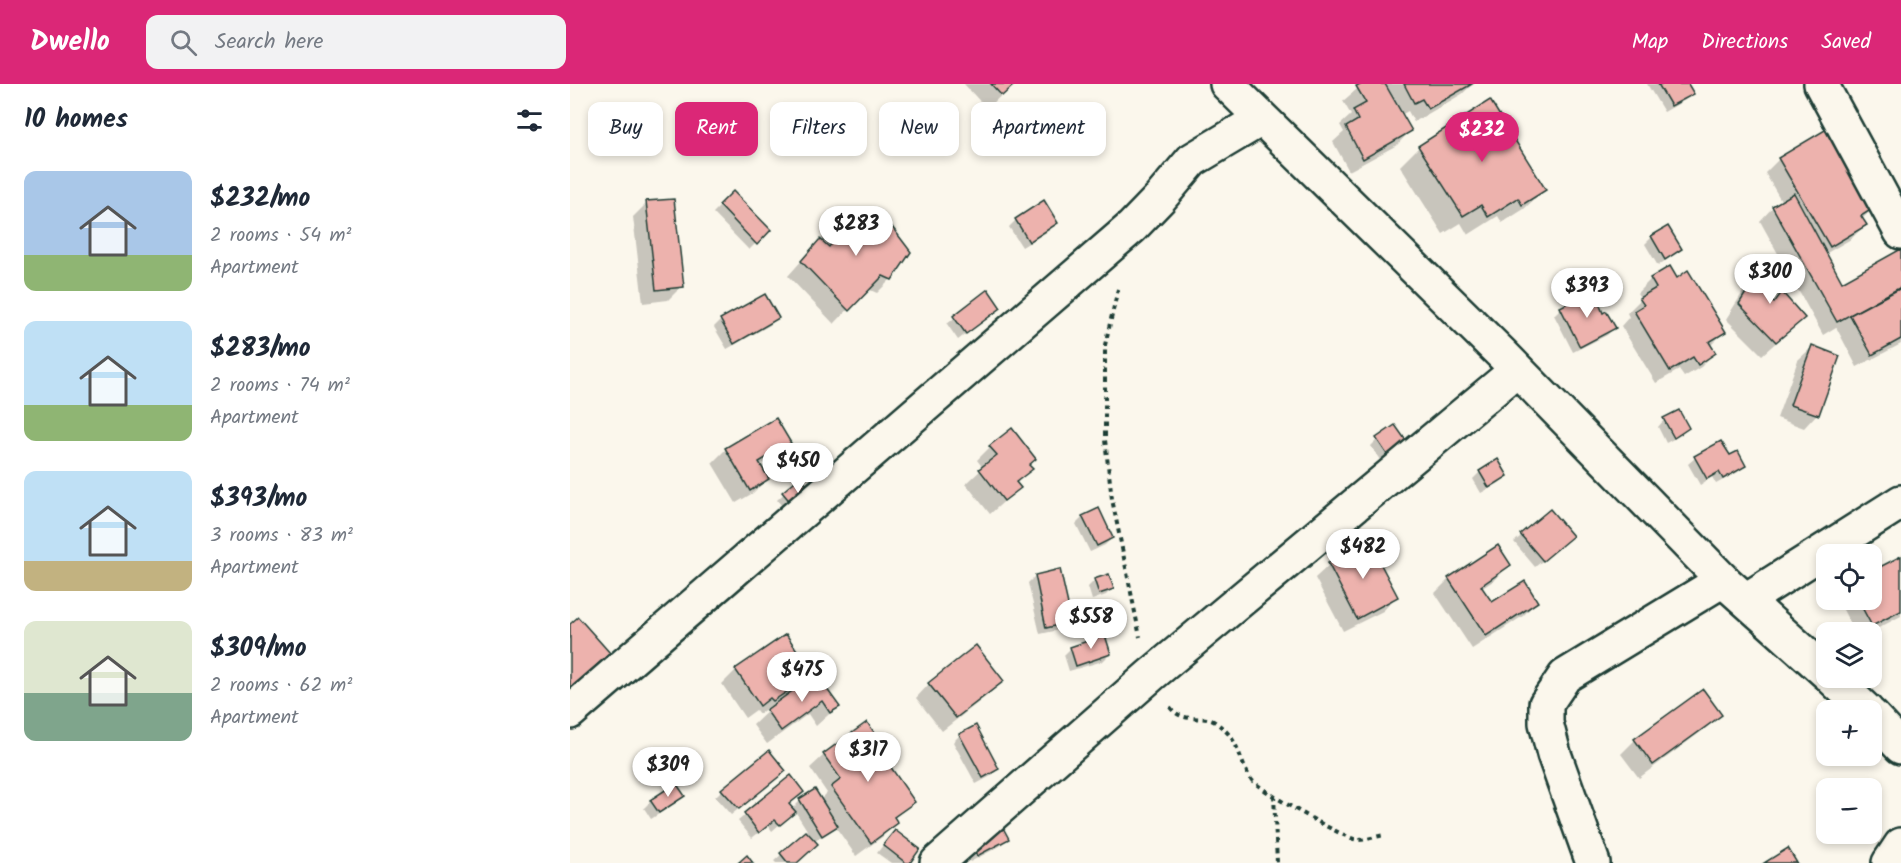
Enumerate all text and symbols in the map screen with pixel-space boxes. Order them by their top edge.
search box [146,15,566,69]
text: Dwello [30,20,110,65]
text: Search here [215,25,323,60]
icon: search [167,26,200,59]
text: Map [1632,26,1668,59]
text: Directions [1701,26,1788,59]
text: Saved [1821,26,1871,59]
text: 10 homes [24,99,128,141]
chip: Buy [588,102,663,156]
chip: Rent [675,102,758,156]
chip: Filters [770,102,867,156]
chip: New [879,102,959,156]
chip: Apartment [971,102,1106,156]
icon: filters [513,104,546,137]
pin: $232 [1446,112,1518,163]
text: $232 [1459,115,1505,147]
text: $232/mo [210,178,310,220]
icon: home [72,195,144,267]
pin: $283 [820,206,892,257]
text: $283 [833,209,879,241]
text: 2 rooms · 54 m² [210,220,351,252]
text: Apartment [210,252,299,284]
pin: $300 [1734,254,1806,305]
text: $300 [1748,257,1792,289]
pin: $393 [1551,268,1623,319]
text: $393 [1565,271,1609,303]
text: $283/mo [210,328,311,370]
icon: home [72,345,144,417]
text: 2 rooms · 74 m² [210,370,350,402]
text: Apartment [210,402,299,434]
pin: $450 [762,443,834,494]
text: $450 [776,446,820,478]
text: $393/mo [210,478,307,520]
icon: home [72,495,144,567]
text: 3 rooms · 83 m² [210,520,353,552]
pin: $482 [1327,529,1399,580]
text: $482 [1340,532,1386,564]
map controls [1816,544,1882,844]
button: locate [1816,544,1882,610]
text: Apartment [210,552,299,584]
pin: $558 [1055,599,1127,650]
text: $558 [1069,602,1113,634]
button: layers [1816,622,1882,688]
text: $309/mo [210,628,307,670]
icon: home [72,645,144,717]
pin: $475 [766,652,838,703]
text: $475 [781,655,823,687]
text: 2 rooms · 62 m² [210,670,352,702]
button: + [1816,700,1882,766]
text: Apartment [210,702,299,734]
pin: $317 [832,732,904,783]
text: $317 [849,735,887,767]
pin: $309 [632,747,704,798]
text: $309 [646,750,690,782]
button: − [1816,778,1882,844]

